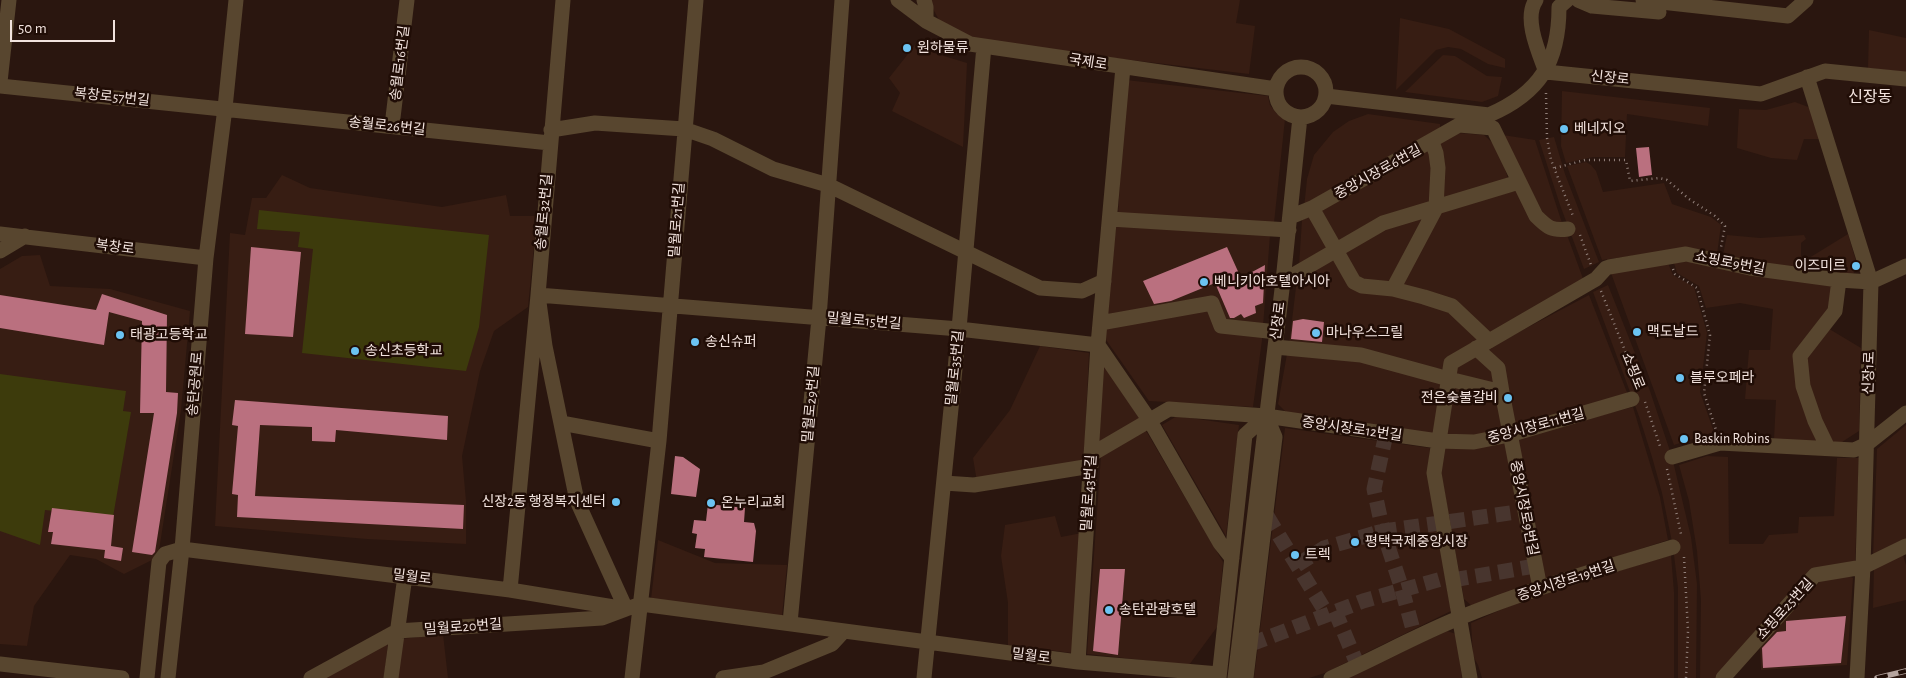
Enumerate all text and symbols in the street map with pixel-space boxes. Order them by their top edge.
scale bar [12,10,118,42]
text: 50 m [18,21,47,36]
street label: 송월로16번길 [387,24,413,102]
place label: 원하물류 [917,40,969,56]
marker: 원하물류 [901,42,913,54]
street label: 국제로 [1068,51,1108,73]
street label: 신장로 [1590,68,1630,88]
street label: 복창로57번길 [73,85,151,109]
district label: 신장동 [1848,87,1892,107]
street label: 송월로26번길 [348,114,426,138]
place label: 베네지오 [1574,121,1626,137]
marker: 베네지오 [1558,123,1570,135]
street label: 중앙시장로6번길 [1332,141,1424,203]
street label: 송월로32번길 [532,173,556,251]
street label: 밀월로21번길 [666,182,688,258]
street label: 복창로 [95,236,135,258]
street label: 쇼핑로9번길 [1694,248,1766,278]
place label: 이즈미르 [1794,258,1846,274]
marker: 이즈미르 [1850,260,1862,272]
place label: 베니키아호텔아시아 [1214,274,1330,290]
marker: 베니키아호텔아시아 [1198,276,1210,288]
street label: 신장로 [1267,301,1289,341]
street label: 밀월로15번길 [826,309,902,333]
place label: 맥도날드 [1647,324,1699,340]
place label: 마나우스그릴 [1326,325,1403,341]
marker: 맥도날드 [1631,326,1643,338]
place label: 태광고등학교 [130,327,207,343]
marker: 마나우스그릴 [1310,327,1322,339]
marker: 태광고등학교 [114,329,126,341]
street label: 밀월로35번길 [943,329,967,407]
place label: 송신슈퍼 [705,334,757,350]
marker: 송신슈퍼 [689,336,701,348]
place label: 송신초등학교 [365,343,442,359]
marker: 송신초등학교 [349,345,361,357]
street label: 쇼핑로 [1618,350,1648,392]
street label: 송탄공원로 [184,351,206,417]
street label: 신장1로 [1860,351,1878,395]
street label: 밀월로29번길 [799,365,823,443]
place label: 블루오페라 [1690,370,1754,386]
marker: 블루오페라 [1674,372,1686,384]
place label: 전은숮불갈비 [1421,390,1498,406]
marker: 전은숮불갈비 [1502,392,1514,404]
street label: 중앙시장로11번길 [1486,405,1586,447]
street label: 중앙시장로12번길 [1301,414,1403,444]
place label: Baskin Robins [1694,431,1770,447]
marker: Baskin Robins [1678,433,1690,445]
street label: 밀월로43번길 [1078,454,1100,532]
street label: 중앙시장로9번길 [1507,459,1541,557]
place label: 신장2동 행정복지센터 [481,494,606,510]
place label: 온누리교회 [721,495,785,511]
marker: 신장2동 행정복지센터 [610,496,622,508]
marker: 온누리교회 [705,497,717,509]
place label: 평택국제중앙시장 [1365,534,1468,550]
marker: 평택국제중앙시장 [1349,536,1361,548]
place label: 트렉 [1305,547,1331,563]
marker: 트렉 [1289,549,1301,561]
street label: 중앙시장로19번길 [1515,557,1617,605]
street label: 밀월로 [392,566,432,588]
street label: 쇼핑로25번길 [1753,575,1817,643]
place label: 송탄관광호텔 [1119,602,1196,618]
marker: 송탄관광호텔 [1103,604,1115,616]
street label: 밀월로20번길 [423,616,503,638]
street label: 밀월로 [1011,645,1051,667]

